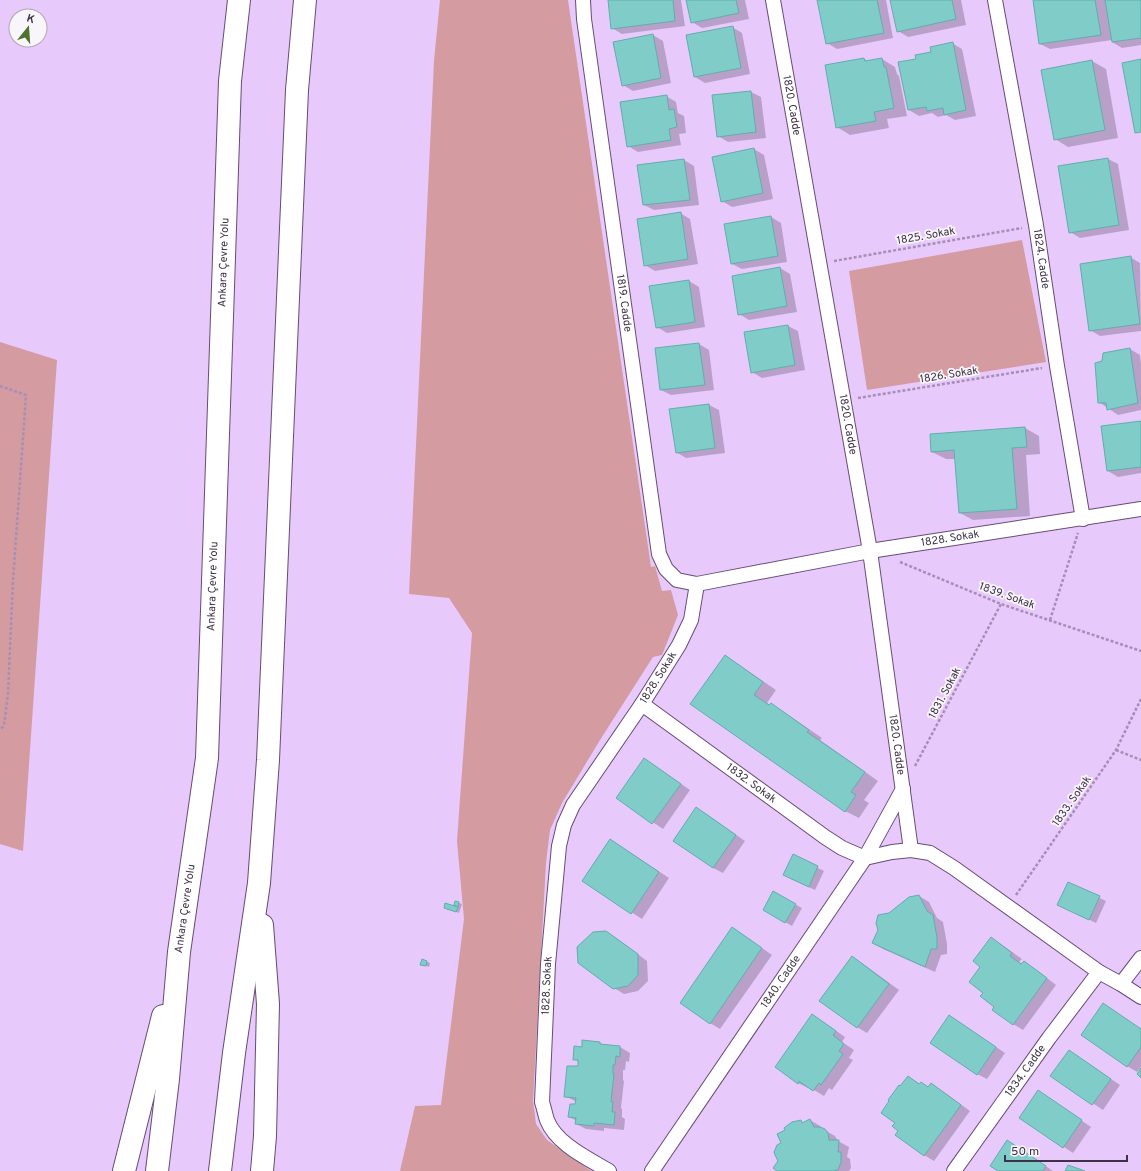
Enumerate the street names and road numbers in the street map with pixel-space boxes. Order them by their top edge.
street label: 1820. Cadde [779,74,804,137]
street label: Ankara Çevre Yolu [215,217,232,307]
street label: 1825. Sokak [896,224,956,248]
street label: 1824. Cadde [1030,228,1052,290]
street label: 1819. Cadde [613,274,635,333]
street label: 1826. Sokak [919,363,979,387]
street label: 1820. Cadde [836,393,860,456]
street label: 1828. Sokak [920,527,980,550]
street label: Ankara Çevre Yolu [204,541,221,631]
street label: 1839. Sokak [977,579,1037,613]
street label: 1828. Sokak [637,649,680,706]
street label: 1831. Sokak [926,665,964,721]
street label: 1820. Cadde [885,714,908,776]
street label: 1832. Sokak [723,760,779,806]
street label: 1833. Sokak [1049,773,1095,829]
street label: Ankara Çevre Yolu [172,863,199,954]
street label: 1840. Cadde [758,952,804,1011]
street label: 1828. Sokak [539,955,556,1015]
street label: 1834. Cadde [1002,1042,1049,1100]

